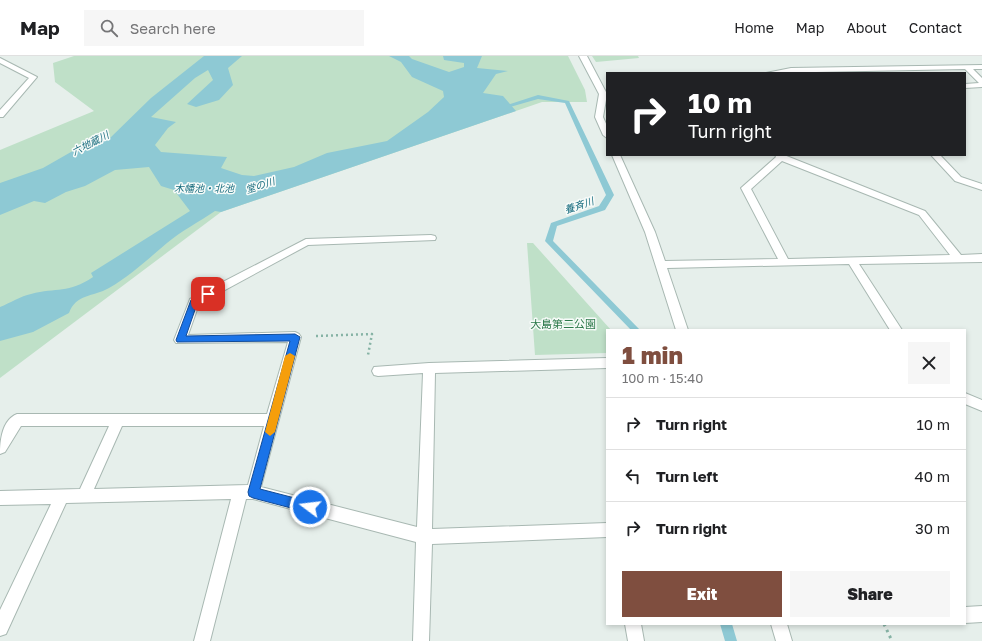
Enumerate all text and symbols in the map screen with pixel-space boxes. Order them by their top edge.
search box [84,10,364,46]
text: Map [20,16,60,39]
icon: search [98,17,120,39]
text: Search here [130,19,216,37]
text: Home [734,19,774,36]
text: Map [796,19,824,36]
text: About [846,19,887,36]
text: Contact [909,19,962,36]
text: 10 m [688,86,752,119]
icon: right [622,88,674,140]
text: Turn right [688,120,772,142]
water label: 六地蔵川 [69,128,111,157]
water label: 堂の川 [244,174,277,195]
water label: 木幡池・北池 [174,182,235,194]
water label: 養斉川 [563,194,596,216]
pin [191,277,225,311]
icon: arrive [197,283,219,305]
park label: 大島第二公園 [530,317,596,330]
text: 1 min [622,340,683,369]
button: close [908,342,950,384]
text: 100 m · 15:40 [622,370,703,386]
icon: right [622,413,644,435]
text: Turn right [656,415,727,433]
text: 10 m [916,415,950,433]
icon: left [622,465,644,487]
text: Turn left [656,467,718,485]
text: 40 m [915,467,950,485]
position arrow [289,486,331,528]
icon: right [622,517,644,539]
text: Turn right [656,519,727,537]
text: 30 m [915,519,950,537]
button: Exit [622,571,782,617]
button: Share [790,571,950,617]

